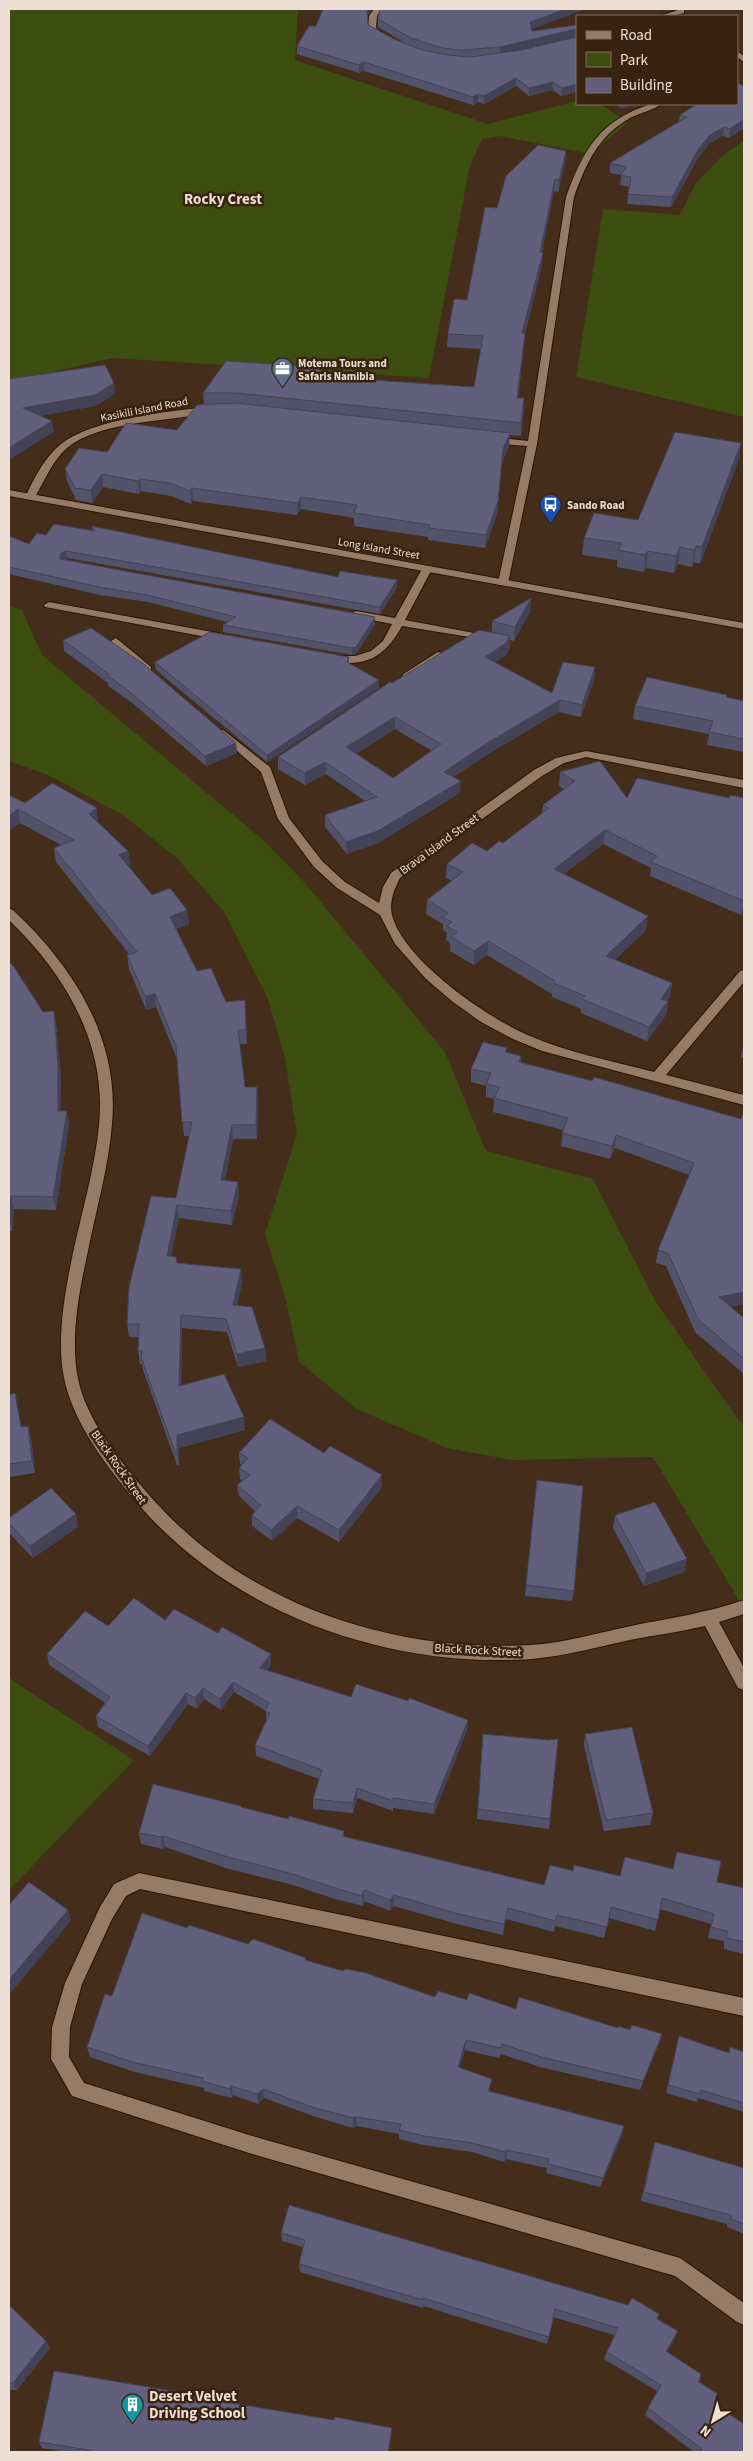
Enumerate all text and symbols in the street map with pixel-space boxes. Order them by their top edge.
legend [576,15,738,105]
text: Road [620,25,652,46]
text: Park [620,50,649,71]
text: Building [620,75,673,96]
district label: Rocky Crest [184,189,262,210]
place label: Motema Tours and Safaris Namibia [298,356,387,384]
office icon: Motema Tours and Safaris Namibia [270,357,294,388]
street label: Kasikili Island Road [99,394,189,425]
bus stop icon: Sando Road [539,493,563,524]
place label: Sando Road [567,498,625,513]
street label: Long Island Street [337,534,421,563]
street label: Brava Island Street [396,810,482,879]
street label: Black Rock Street [87,1427,151,1508]
street label: Black Rock Street [434,1640,522,1661]
place label: Desert Velvet Driving School [149,2386,246,2424]
building icon: Desert Velvet Driving School [121,2393,145,2424]
north arrow [688,2396,738,2446]
text: N [696,2420,716,2441]

